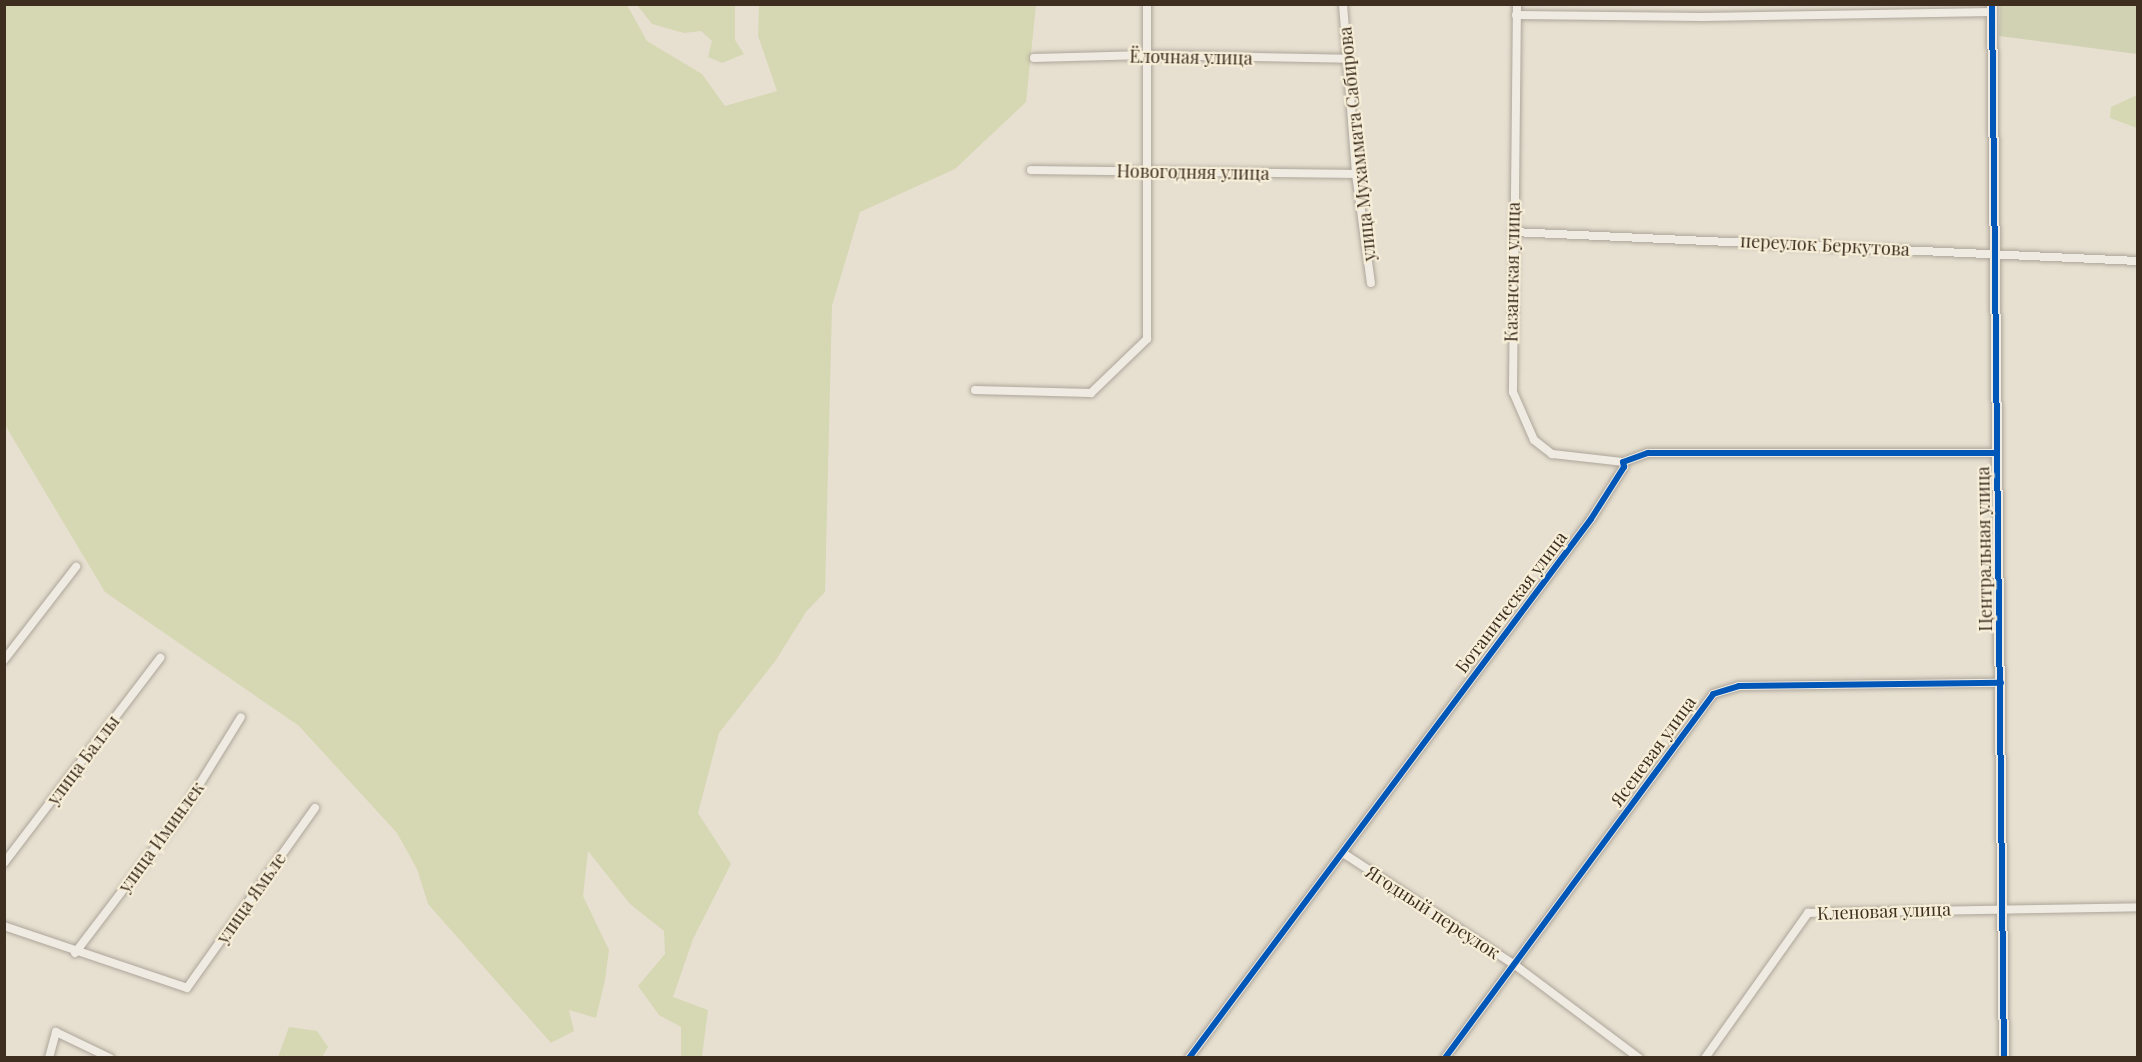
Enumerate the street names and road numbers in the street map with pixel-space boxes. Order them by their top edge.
street label: улица Мухаммата Сабирова [1334,26,1380,262]
street label: Ёлочная улица [1129,45,1253,69]
street label: Новогодняя улица [1116,160,1270,184]
street label: Казанская улица [1500,202,1524,342]
street label: переулок Беркутова [1740,230,1910,260]
street label: Центральная улица [1972,466,1996,632]
street label: Ботаническая улица [1451,527,1571,677]
street label: Ясеневая улица [1606,692,1700,810]
street label: улица Баллы [42,711,124,809]
street label: улица Иминлек [114,777,208,897]
street label: улица Ямьле [212,848,290,948]
street label: Ягодный переулок [1362,861,1504,963]
street label: Кленовая улица [1817,898,1951,924]

